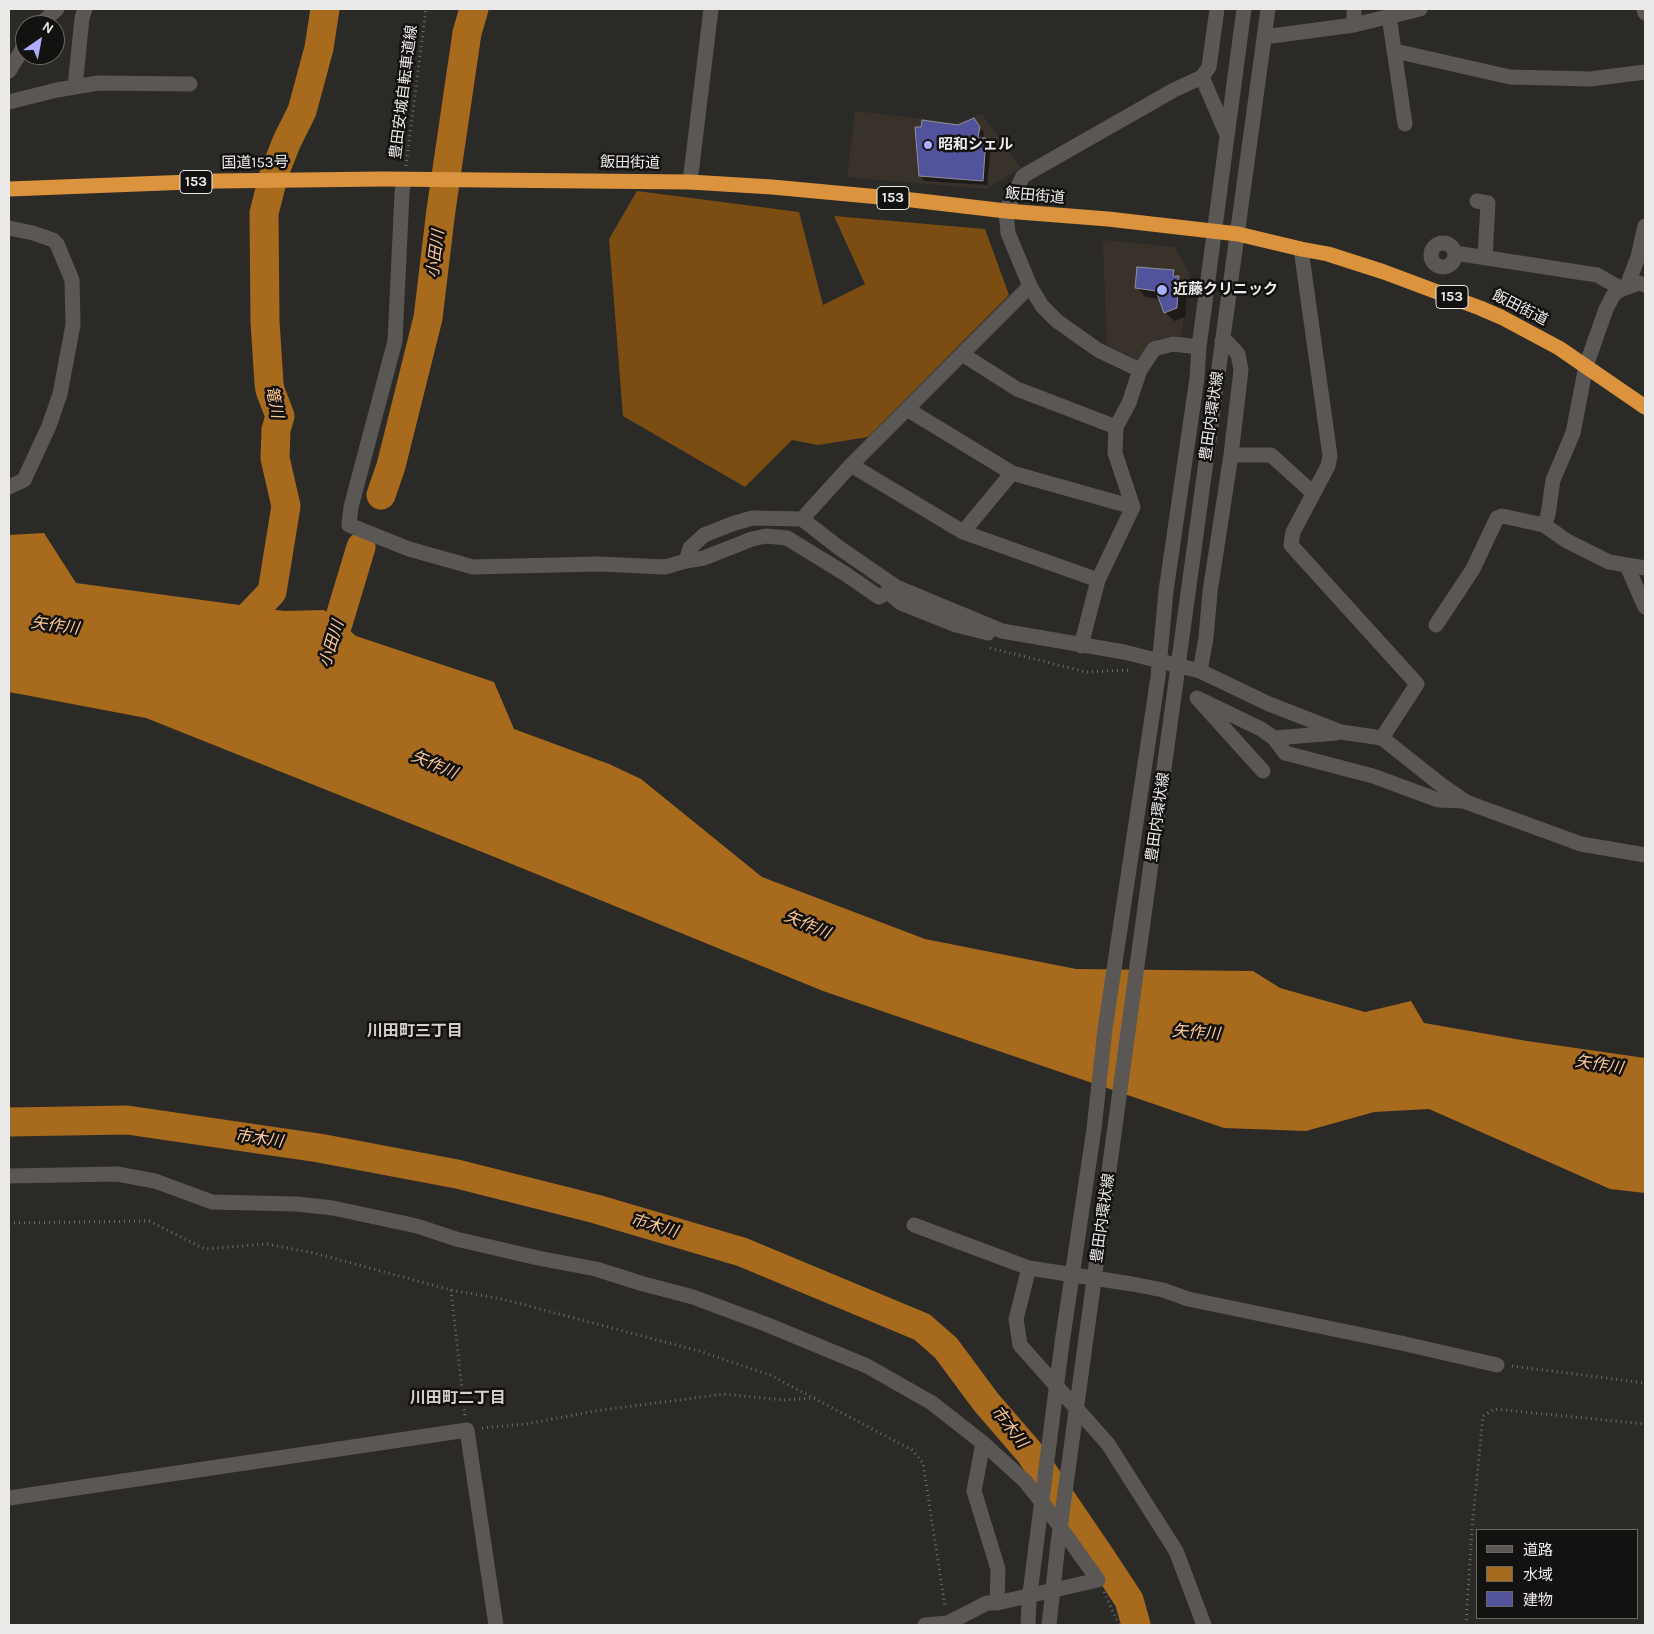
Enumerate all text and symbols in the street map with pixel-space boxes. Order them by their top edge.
north arrow [15,15,65,65]
text: N [39,18,57,38]
street label: 豊田安城自転車道線 [387,24,421,160]
place label: 昭和シェル [938,136,1013,154]
marker: 昭和シェル [922,139,934,151]
street label: 国道153号 [221,153,289,173]
street label: 飯田街道 [600,153,660,173]
road number: 153 [180,170,212,193]
street label: 飯田街道 [1004,184,1066,208]
road number: 153 [877,187,909,210]
water label: 小田川 [424,229,448,279]
place label: 近藤クリニック [1173,281,1278,299]
marker: 近藤クリニック [1155,283,1169,297]
road number: 153 [1436,286,1468,308]
street label: 飯田街道 [1489,286,1551,330]
street label: 豊田内環状線 [1197,370,1227,462]
water label: 篭川 [261,384,287,420]
water label: 矢作川 [30,613,80,639]
water label: 小田川 [316,618,348,670]
water label: 矢作川 [408,747,460,783]
street label: 豊田内環状線 [1143,771,1173,863]
water label: 矢作川 [781,907,833,943]
district label: 川田町三丁目 [367,1021,463,1041]
water label: 矢作川 [1171,1022,1221,1044]
water label: 矢作川 [1574,1052,1624,1078]
water label: 市木川 [234,1126,284,1152]
street label: 豊田内環状線 [1088,1172,1118,1264]
water label: 市木川 [628,1210,680,1242]
district label: 川田町二丁目 [410,1388,506,1408]
water label: 市木川 [987,1402,1031,1452]
legend [1476,1529,1639,1619]
text: 道路 [1523,1541,1553,1559]
text: 水域 [1523,1566,1553,1584]
text: 建物 [1523,1591,1553,1609]

